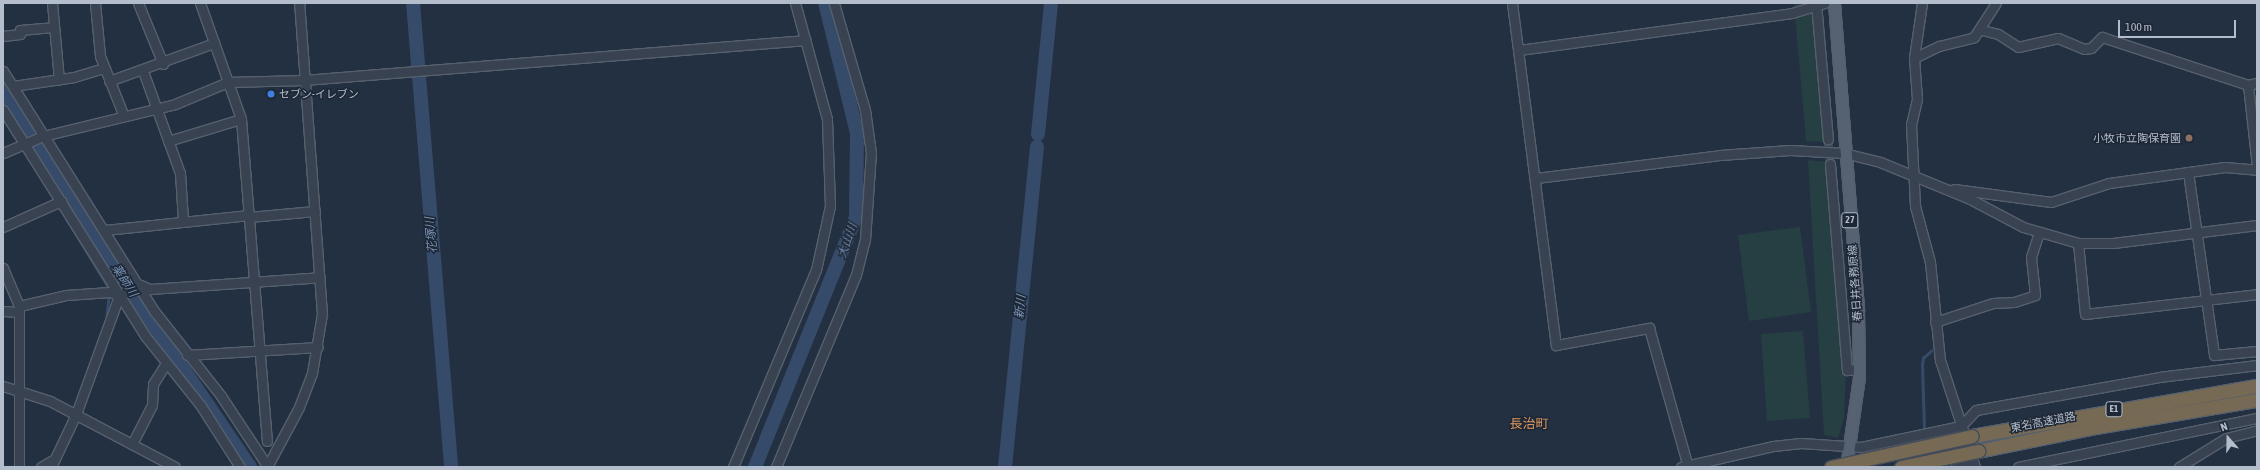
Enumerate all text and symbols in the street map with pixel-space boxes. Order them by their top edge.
scale bar [2120,12,2238,38]
text: 100 m [2125,20,2152,34]
place label: セブン-イレブン [279,87,359,101]
marker: セブン-イレブン [266,89,276,99]
place label: 小牧市立陶保育園 [2093,131,2181,145]
marker: 小牧市立陶保育園 [2184,133,2194,143]
road number: 27 [1841,212,1859,228]
water label: 花塚川 [423,216,441,254]
water label: 大山川 [835,222,861,260]
street label: 春日井各務原線 [1846,244,1864,322]
water label: 薬師川 [108,262,140,300]
water label: 新川 [1013,294,1029,320]
road number: E1 [2105,401,2123,417]
street label: 東名高速道路 [2009,409,2077,435]
district label: 長治町 [1510,416,1548,432]
north arrow [2208,418,2248,458]
text: N [2219,420,2229,433]

